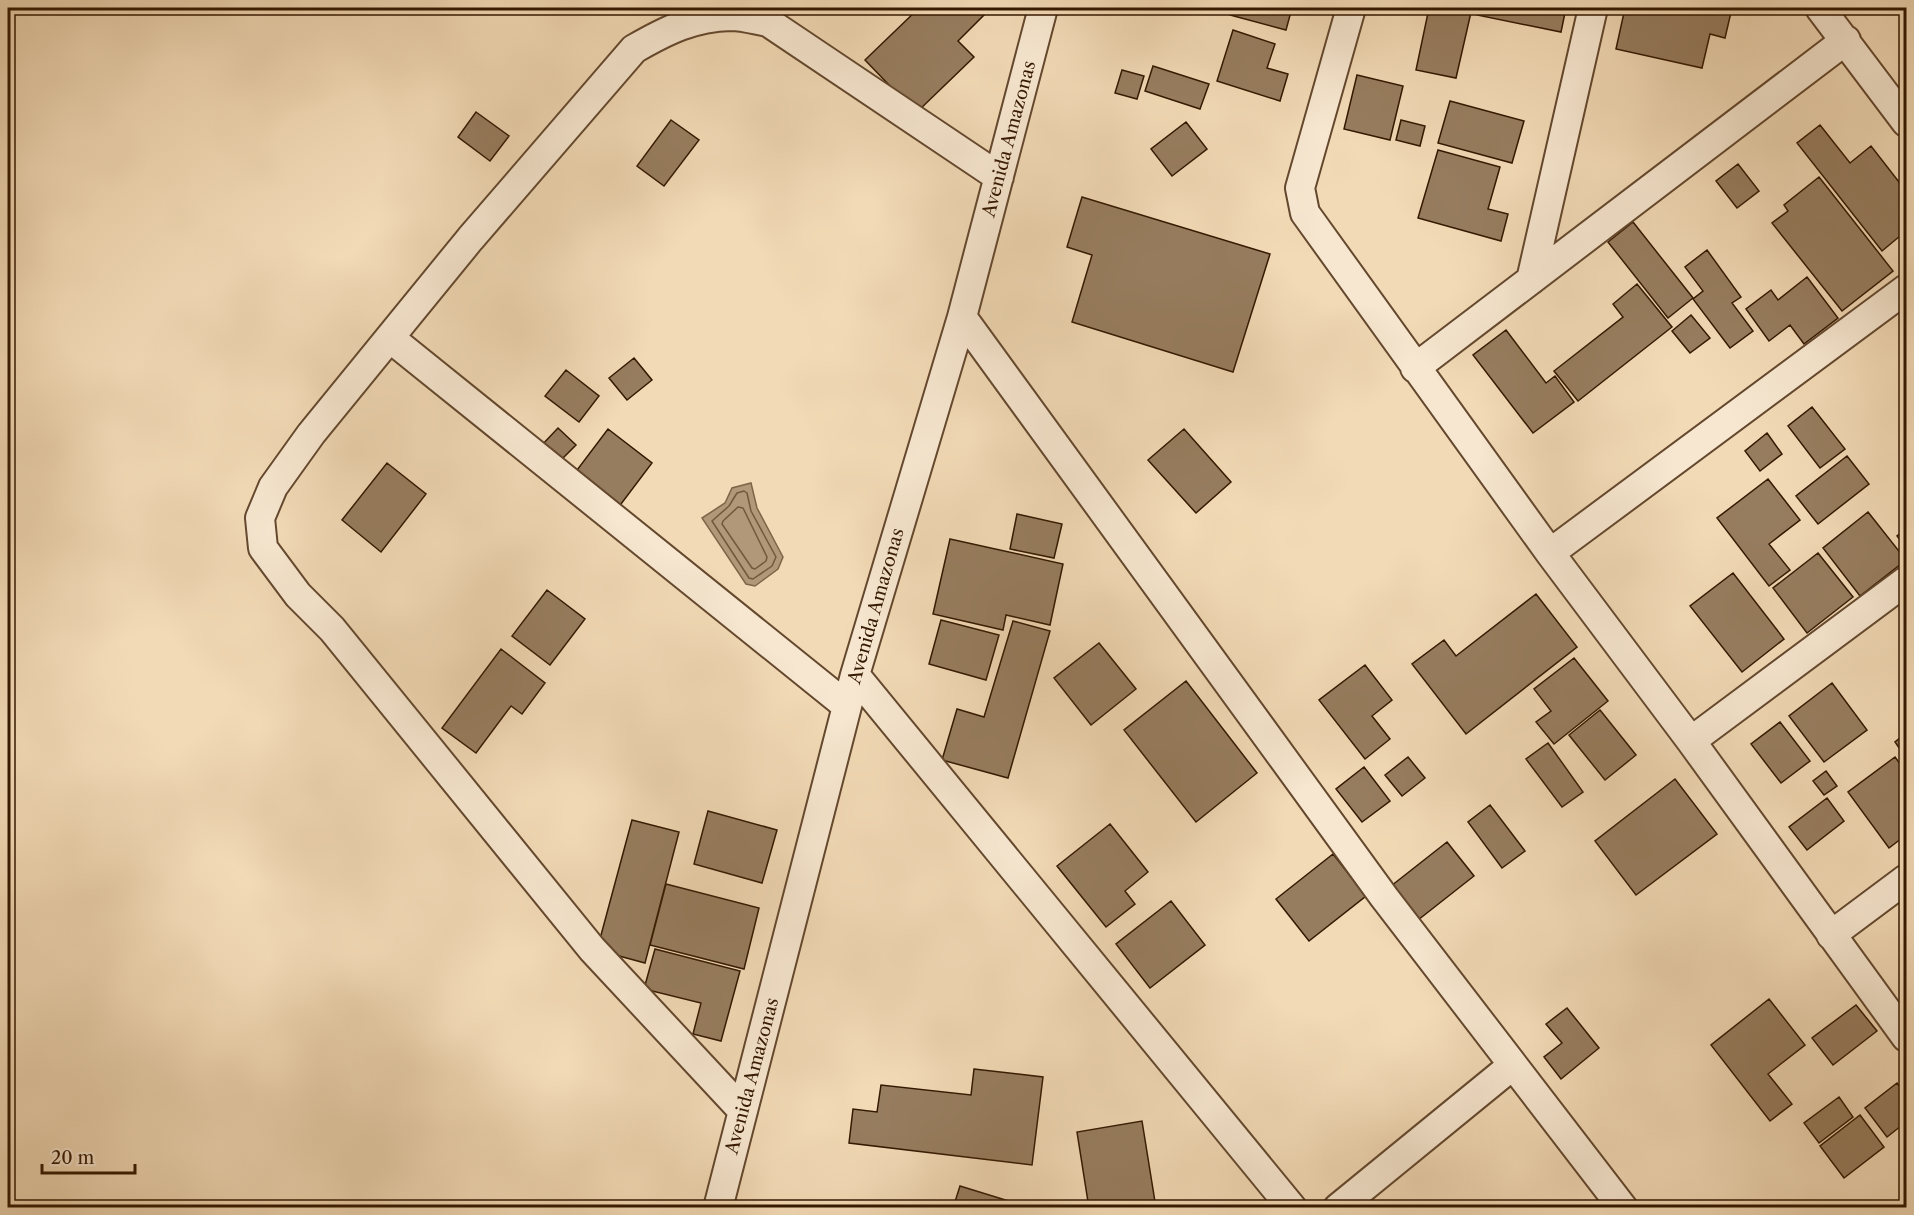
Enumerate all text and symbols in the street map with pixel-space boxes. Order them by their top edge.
street label: Avenida Amazonas [977,58,1040,221]
street label: Avenida Amazonas [843,526,909,687]
street label: Avenida Amazonas [720,995,783,1158]
scale bar [42,1137,135,1175]
text: 20 m [51,1147,95,1169]

